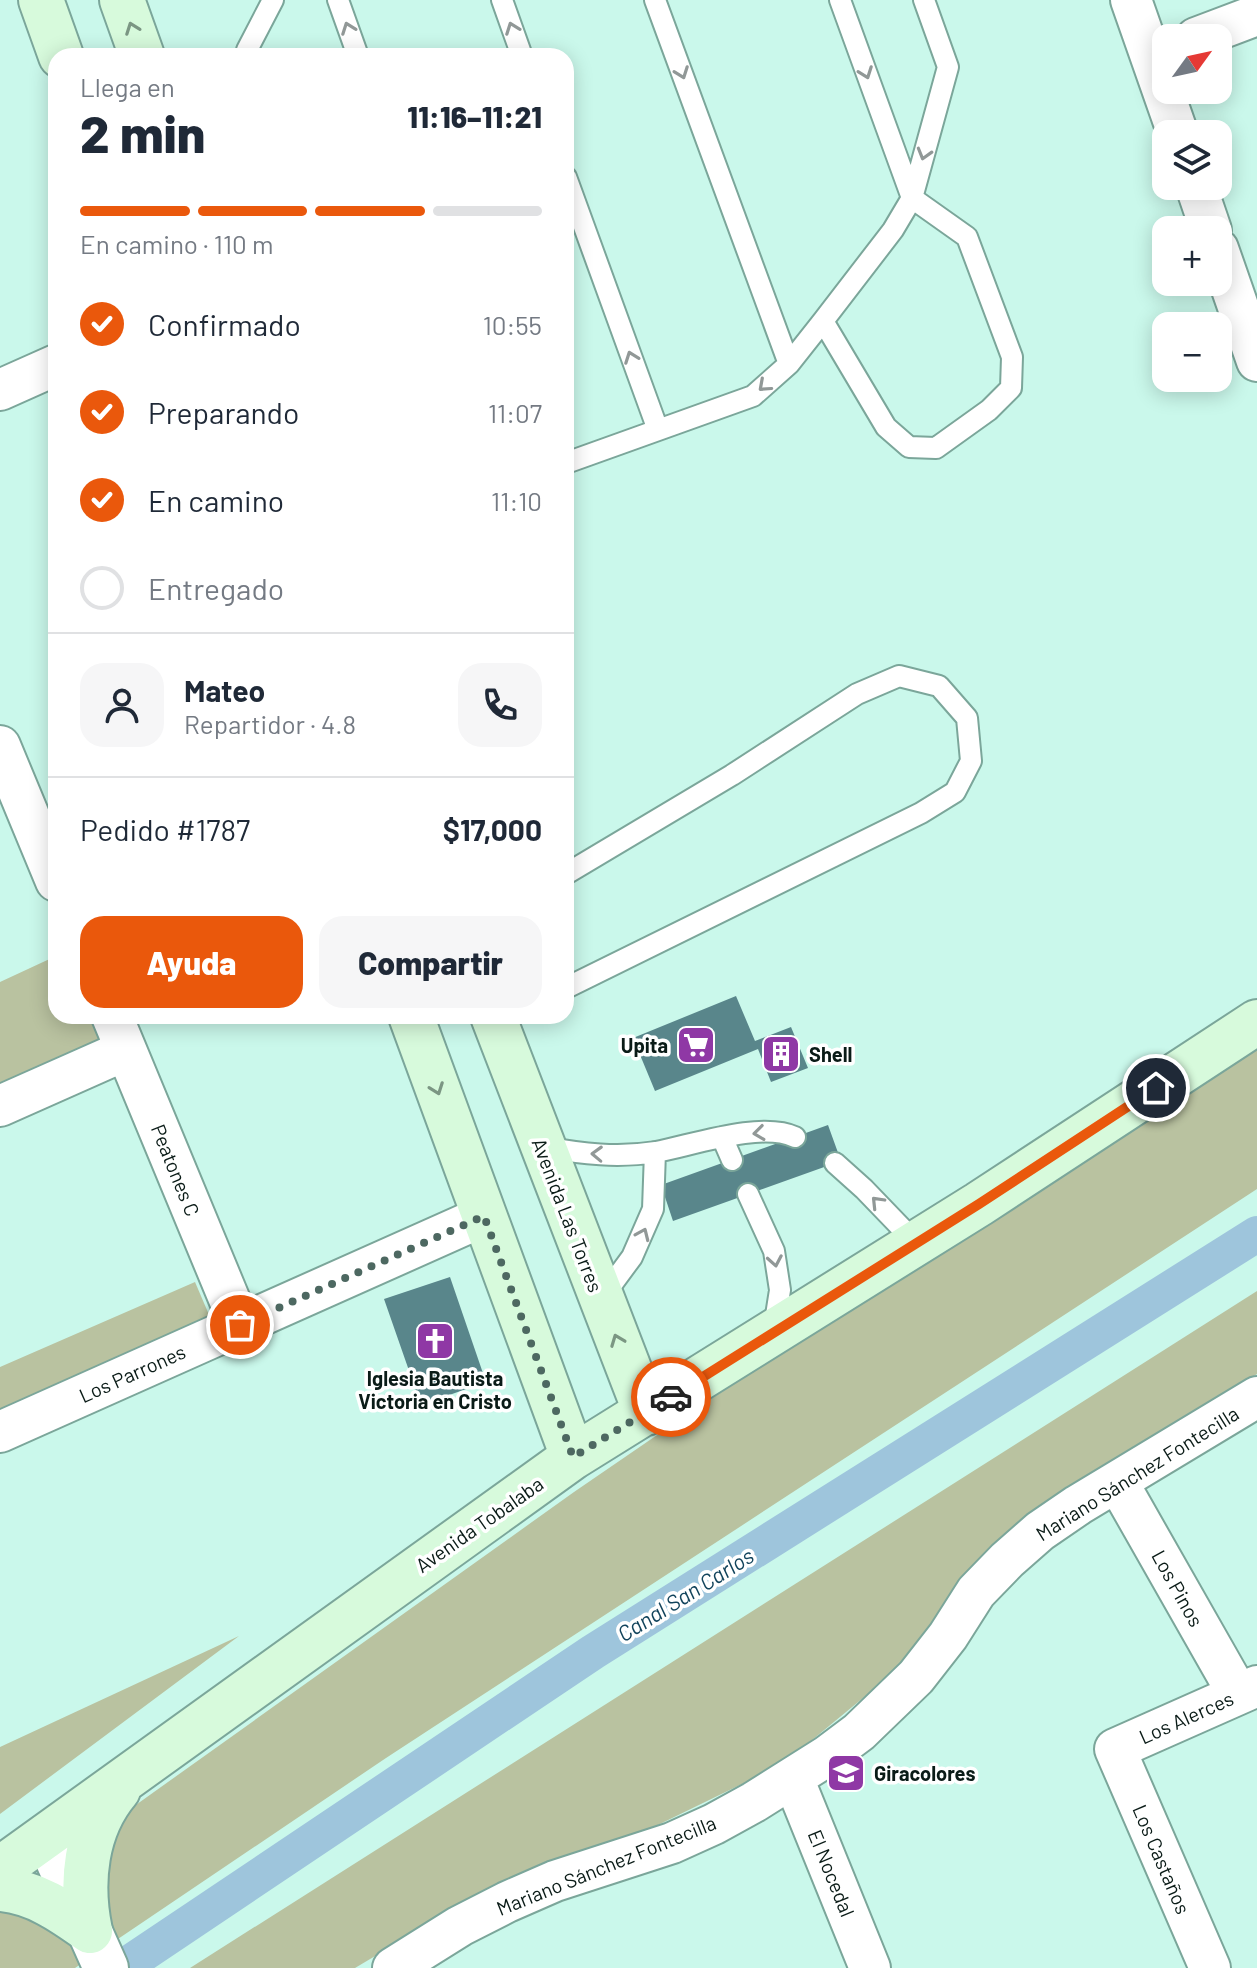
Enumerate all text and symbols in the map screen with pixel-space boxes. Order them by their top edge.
one-way arrow [125,22,142,36]
one-way arrow [341,22,358,36]
one-way arrow [505,22,522,36]
north arrow [1152,24,1232,104]
map controls [1152,24,1232,392]
one-way arrow [672,65,689,79]
one-way arrow [857,65,873,79]
text: Llega en [80,71,175,102]
text: 11:16–11:21 [407,98,542,134]
text: 2 min [80,101,205,163]
button: layers [1152,120,1232,200]
one-way arrow [917,147,933,161]
button: + [1152,216,1232,296]
text: En camino · 110 m [80,228,273,259]
icon: check [80,302,124,346]
text: Confirmado [148,306,301,342]
text: 10:55 [483,309,542,340]
button: − [1152,312,1232,392]
one-way arrow [625,350,641,364]
one-way arrow [759,376,774,390]
icon: check [80,390,124,434]
text: Preparando [148,394,299,430]
text: 11:07 [488,397,542,428]
icon: check [80,478,124,522]
text: En camino [148,482,284,518]
text: 11:10 [491,485,542,516]
text: Entregado [148,570,284,606]
button: person [80,663,164,747]
button: phone [458,663,542,747]
text: Mateo [184,672,265,708]
text: Repartidor · 4.8 [184,708,356,739]
text: Pedido #1787 [80,811,250,847]
text: $17,000 [443,811,542,847]
button: Ayuda [80,916,303,1008]
button: Compartir [319,916,542,1008]
supermarket icon: Upita [675,1024,717,1066]
place label: Upita [621,1033,668,1057]
building icon: Shell [760,1033,802,1075]
place label: Shell [809,1042,852,1066]
pin [1122,1054,1190,1122]
icon: home [1134,1066,1178,1110]
one-way arrow [428,1081,444,1095]
street label: Peatones C [147,1121,205,1219]
one-way arrow [752,1124,765,1141]
street label: Avenida Las Torres [528,1135,608,1295]
one-way arrow [590,1146,603,1163]
one-way arrow [872,1197,886,1212]
one-way arrow [633,1228,649,1242]
one-way arrow [766,1254,783,1268]
pin [206,1291,274,1359]
icon: bag [218,1303,262,1347]
church icon: Iglesia Bautista Victoria en Cristo [414,1320,456,1362]
one-way arrow [610,1334,627,1348]
street label: Los Parrones [75,1339,189,1407]
courier [631,1357,711,1437]
place label: Iglesia Bautista Victoria en Cristo [358,1366,512,1413]
icon: car [649,1375,693,1419]
street label: Mariano Sánchez Fontecilla [1031,1401,1243,1545]
street label: Avenida Tobalaba [411,1471,547,1577]
water label: Canal San Carlos [612,1542,758,1646]
street label: Los Pinos [1147,1545,1209,1631]
street label: Los Alerces [1135,1686,1237,1748]
school or university icon: Giracolores [825,1752,867,1794]
place label: Giracolores [874,1761,975,1785]
street label: Los Castaños [1128,1801,1196,1917]
street label: Mariano Sánchez Fontecilla [493,1810,719,1920]
street label: El Nocedal [804,1826,860,1920]

